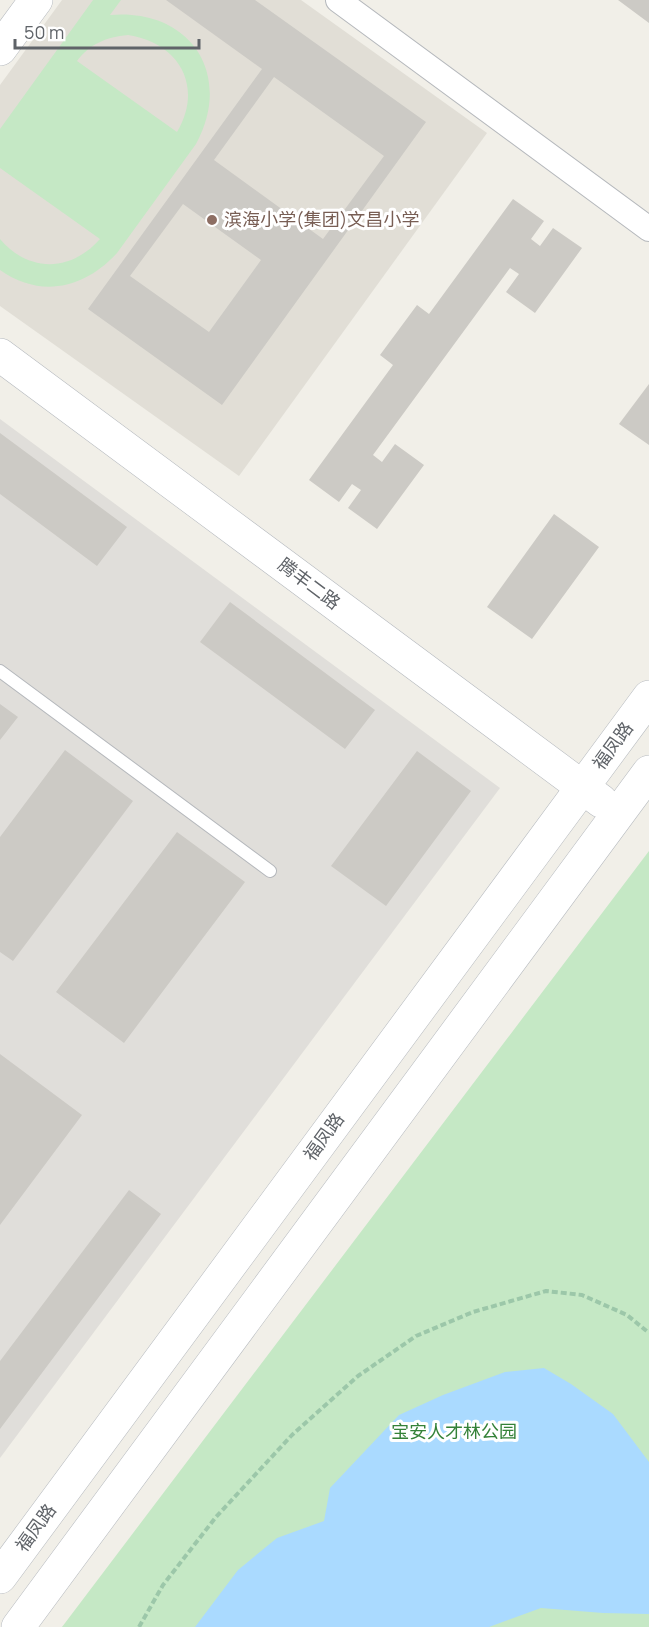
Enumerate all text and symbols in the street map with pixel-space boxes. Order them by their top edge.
scale bar [15,12,200,50]
text: 50 m [24,20,64,44]
place label: 滨海小学(集团)文昌小学 [224,207,419,231]
marker: 滨海小学(集团)文昌小学 [205,213,219,227]
street label: 腾丰二路 [274,552,346,614]
street label: 福凤路 [587,717,638,774]
street label: 福凤路 [298,1108,349,1165]
park label: 宝安人才林公园 [391,1419,517,1443]
street label: 福凤路 [10,1499,61,1556]

